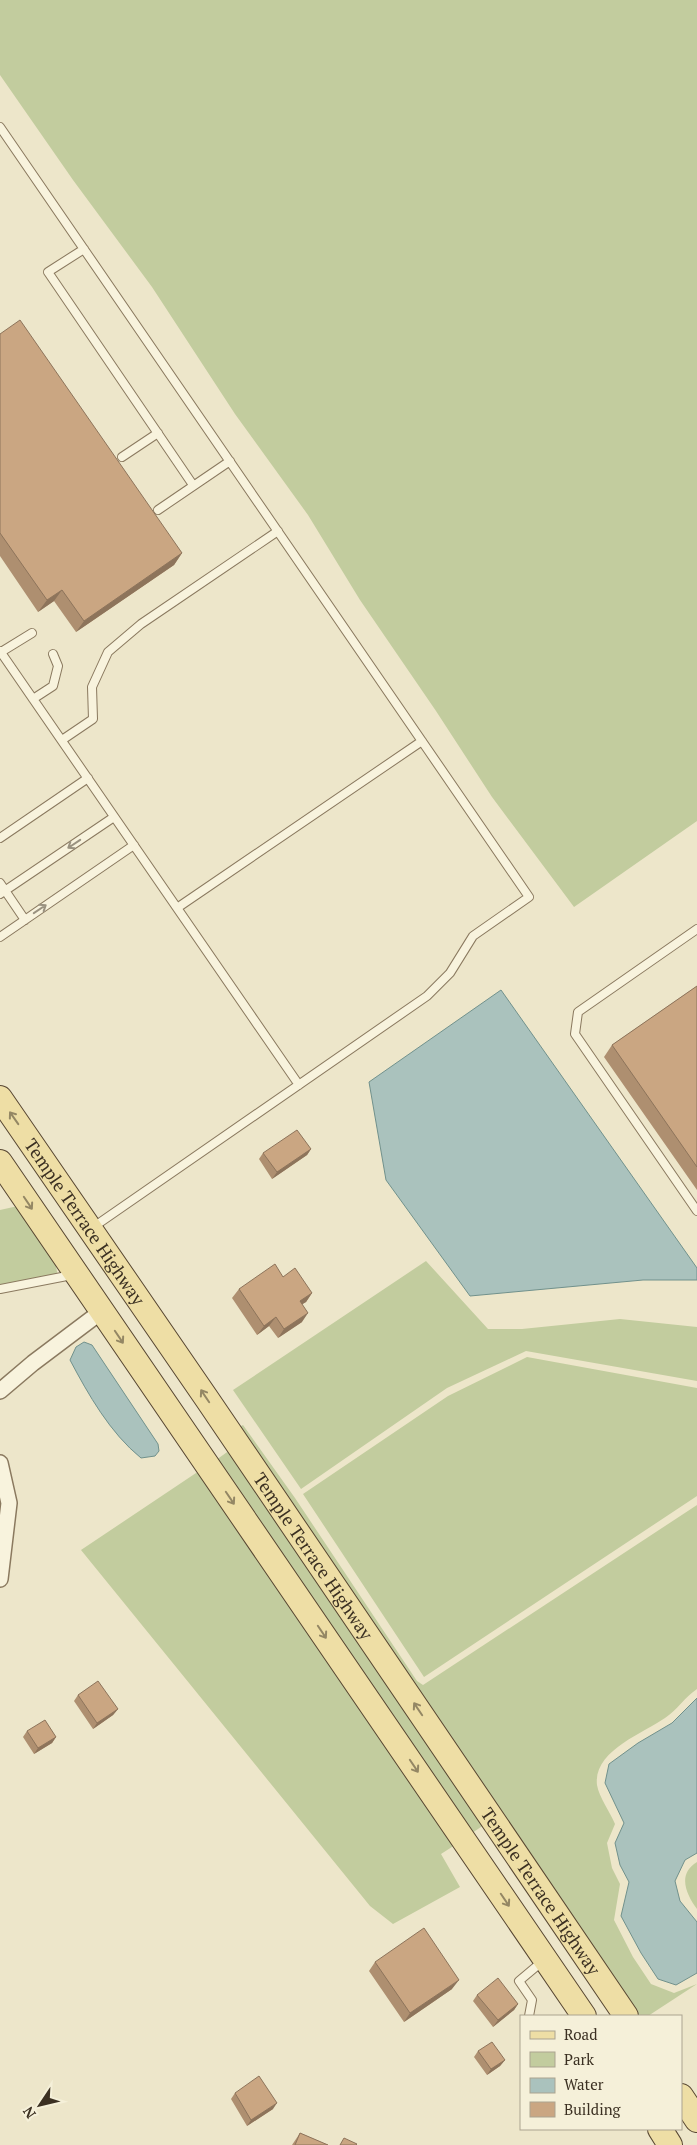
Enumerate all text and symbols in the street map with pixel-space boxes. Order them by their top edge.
one-way arrow [67,839,81,849]
one-way arrow [33,904,47,914]
one-way arrow [9,1111,19,1125]
street label: Temple Terrace Highway [19,1134,151,1310]
one-way arrow [23,1195,33,1209]
one-way arrow [115,1329,125,1343]
one-way arrow [200,1390,210,1404]
street label: Temple Terrace Highway [248,1468,379,1645]
one-way arrow [225,1491,235,1505]
one-way arrow [317,1625,327,1639]
one-way arrow [413,1702,423,1716]
one-way arrow [409,1759,419,1773]
street label: Temple Terrace Highway [476,1803,607,1980]
one-way arrow [500,1893,510,1907]
legend [520,2015,682,2130]
text: Road [564,2024,597,2044]
text: Park [564,2049,594,2069]
text: Water [564,2074,604,2094]
north arrow [15,2080,65,2130]
text: Building [564,2099,622,2119]
text: N [18,2103,40,2123]

